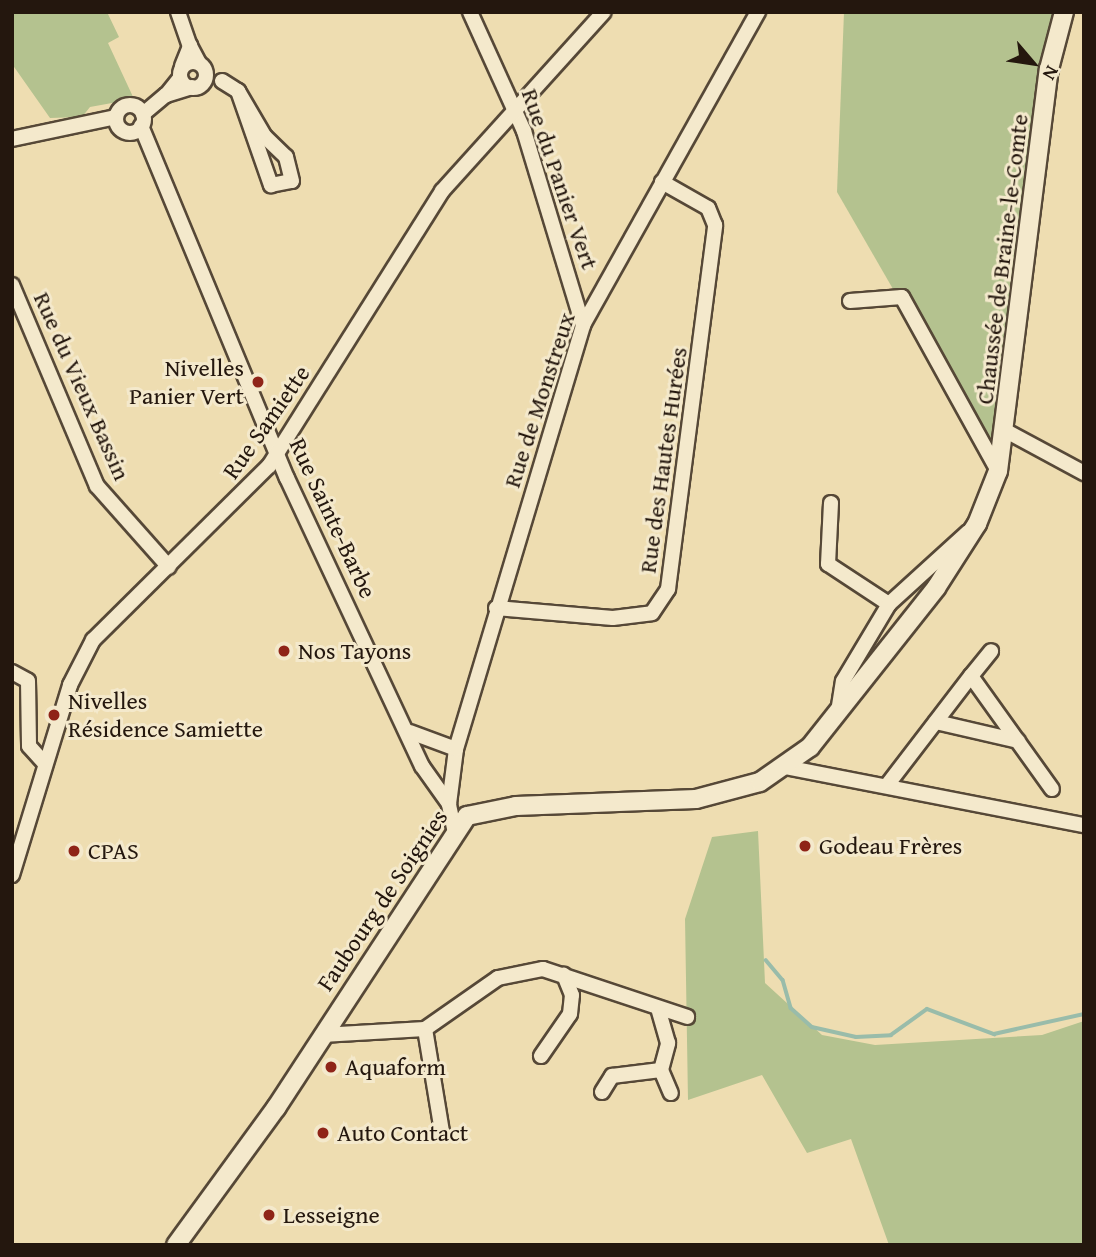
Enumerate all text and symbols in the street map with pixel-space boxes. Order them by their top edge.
north arrow [998,28,1068,98]
text: N [1036,61,1067,86]
street label: Rue du Panier Vert [516,85,604,273]
street label: Chaussée de Braine-le-Comte [970,112,1034,406]
street label: Rue du Vieux Bassin [28,287,136,485]
street label: Rue de Monstreux [497,309,581,491]
street label: Rue des Hautes Hurées [633,345,693,575]
place label: Nivelles Panier Vert [129,354,244,410]
street label: Rue Samiette [216,360,316,484]
marker: Nivelles Panier Vert [250,374,266,390]
street label: Rue Sainte-Barbe [283,433,383,603]
place label: Nos Tayons [298,637,411,665]
marker: Nos Tayons [276,643,292,659]
place label: Nivelles Résidence Samiette [68,687,263,743]
marker: Nivelles Résidence Samiette [46,707,62,723]
street label: Faubourg de Soignies [311,804,453,996]
place label: Godeau Frères [819,832,962,860]
place label: CPAS [88,837,139,865]
marker: Godeau Frères [797,838,813,854]
marker: CPAS [66,843,82,859]
place label: Aquaform [345,1053,446,1081]
marker: Aquaform [323,1059,339,1075]
place label: Auto Contact [337,1119,468,1147]
marker: Auto Contact [315,1125,331,1141]
place label: Lesseigne [283,1201,380,1229]
marker: Lesseigne [261,1207,277,1223]

